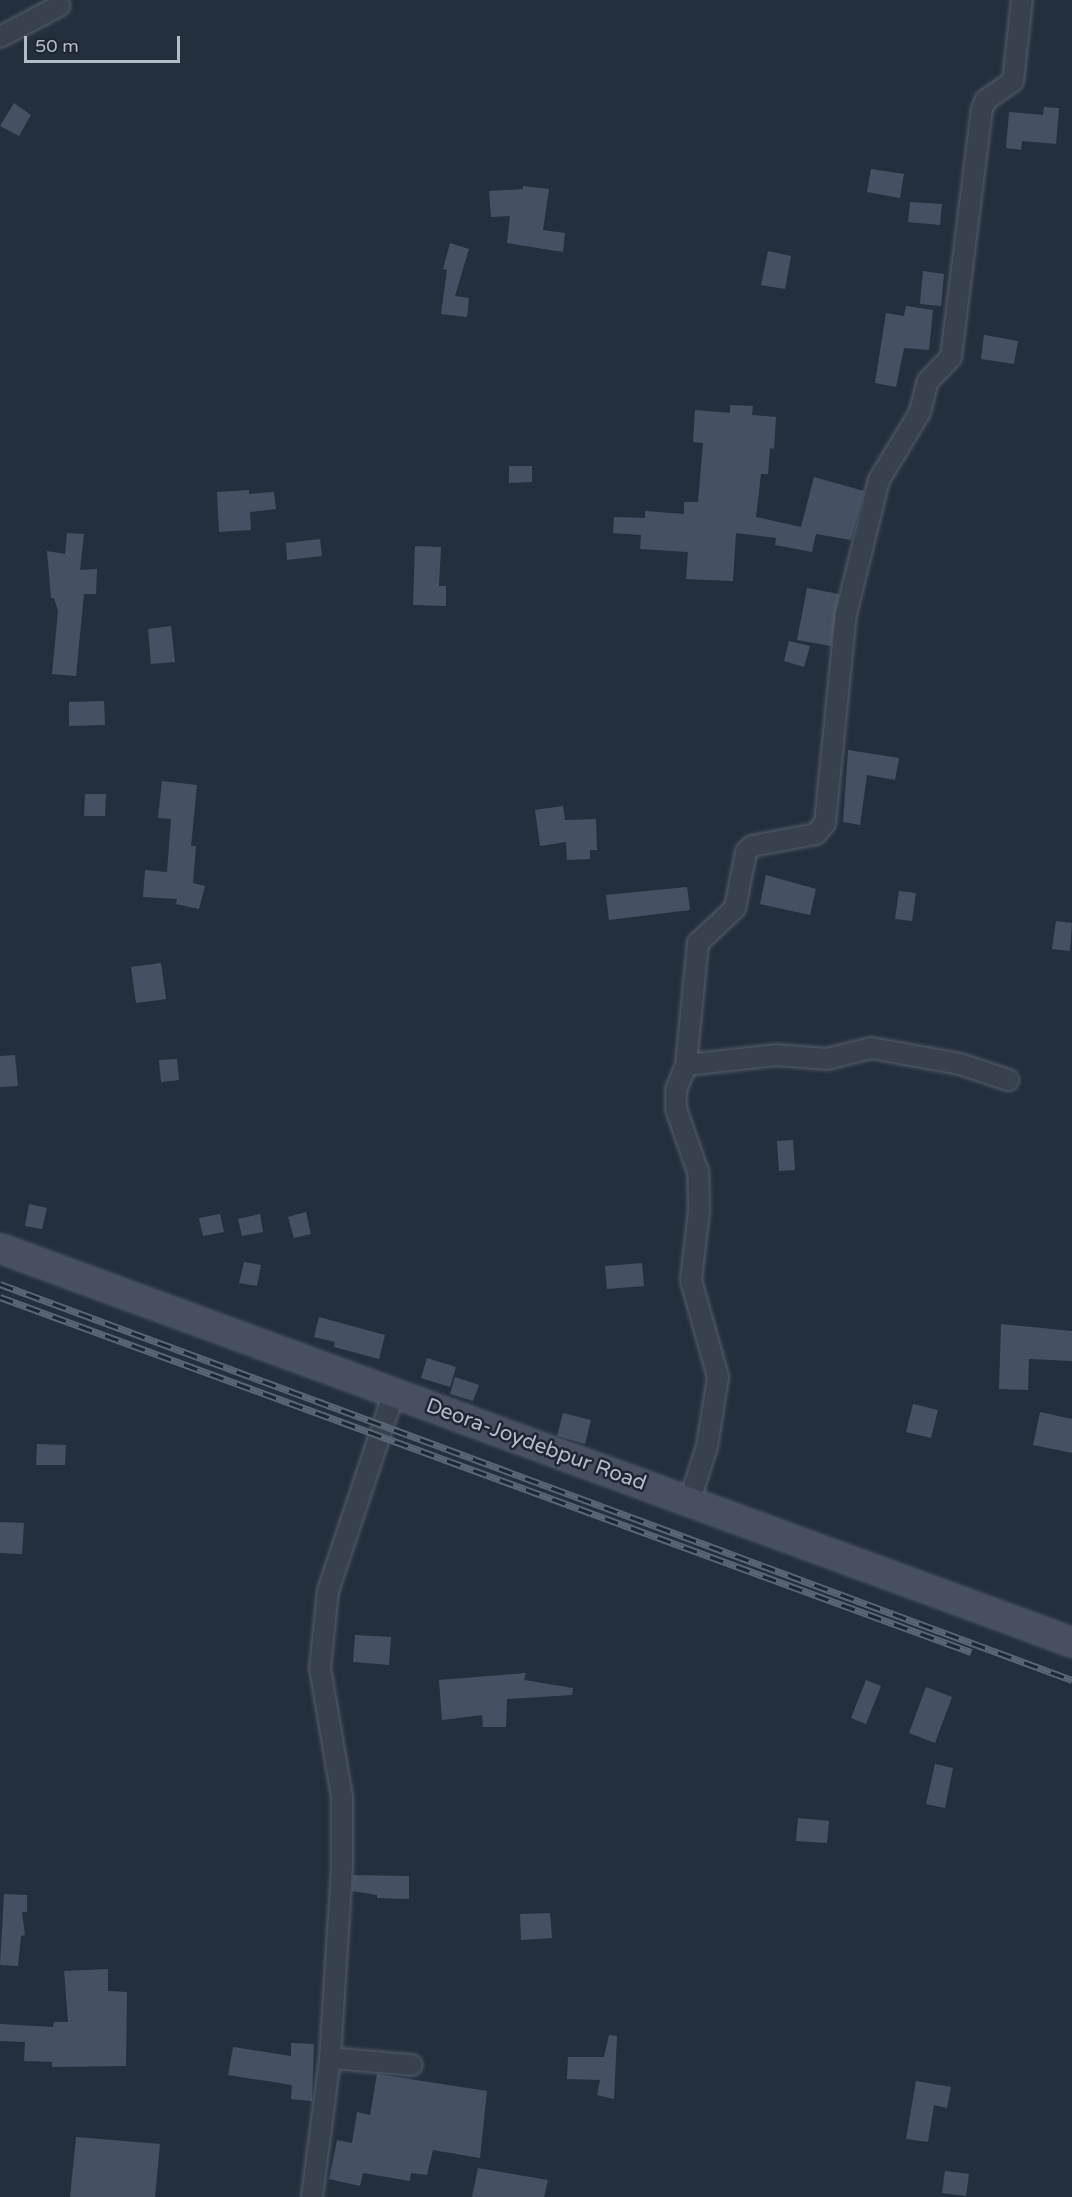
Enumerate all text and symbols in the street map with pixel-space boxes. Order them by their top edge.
scale bar [27,24,183,62]
text: 50 m [35,35,79,57]
street label: Deora-Joydebpur Road [422,1393,650,1497]

